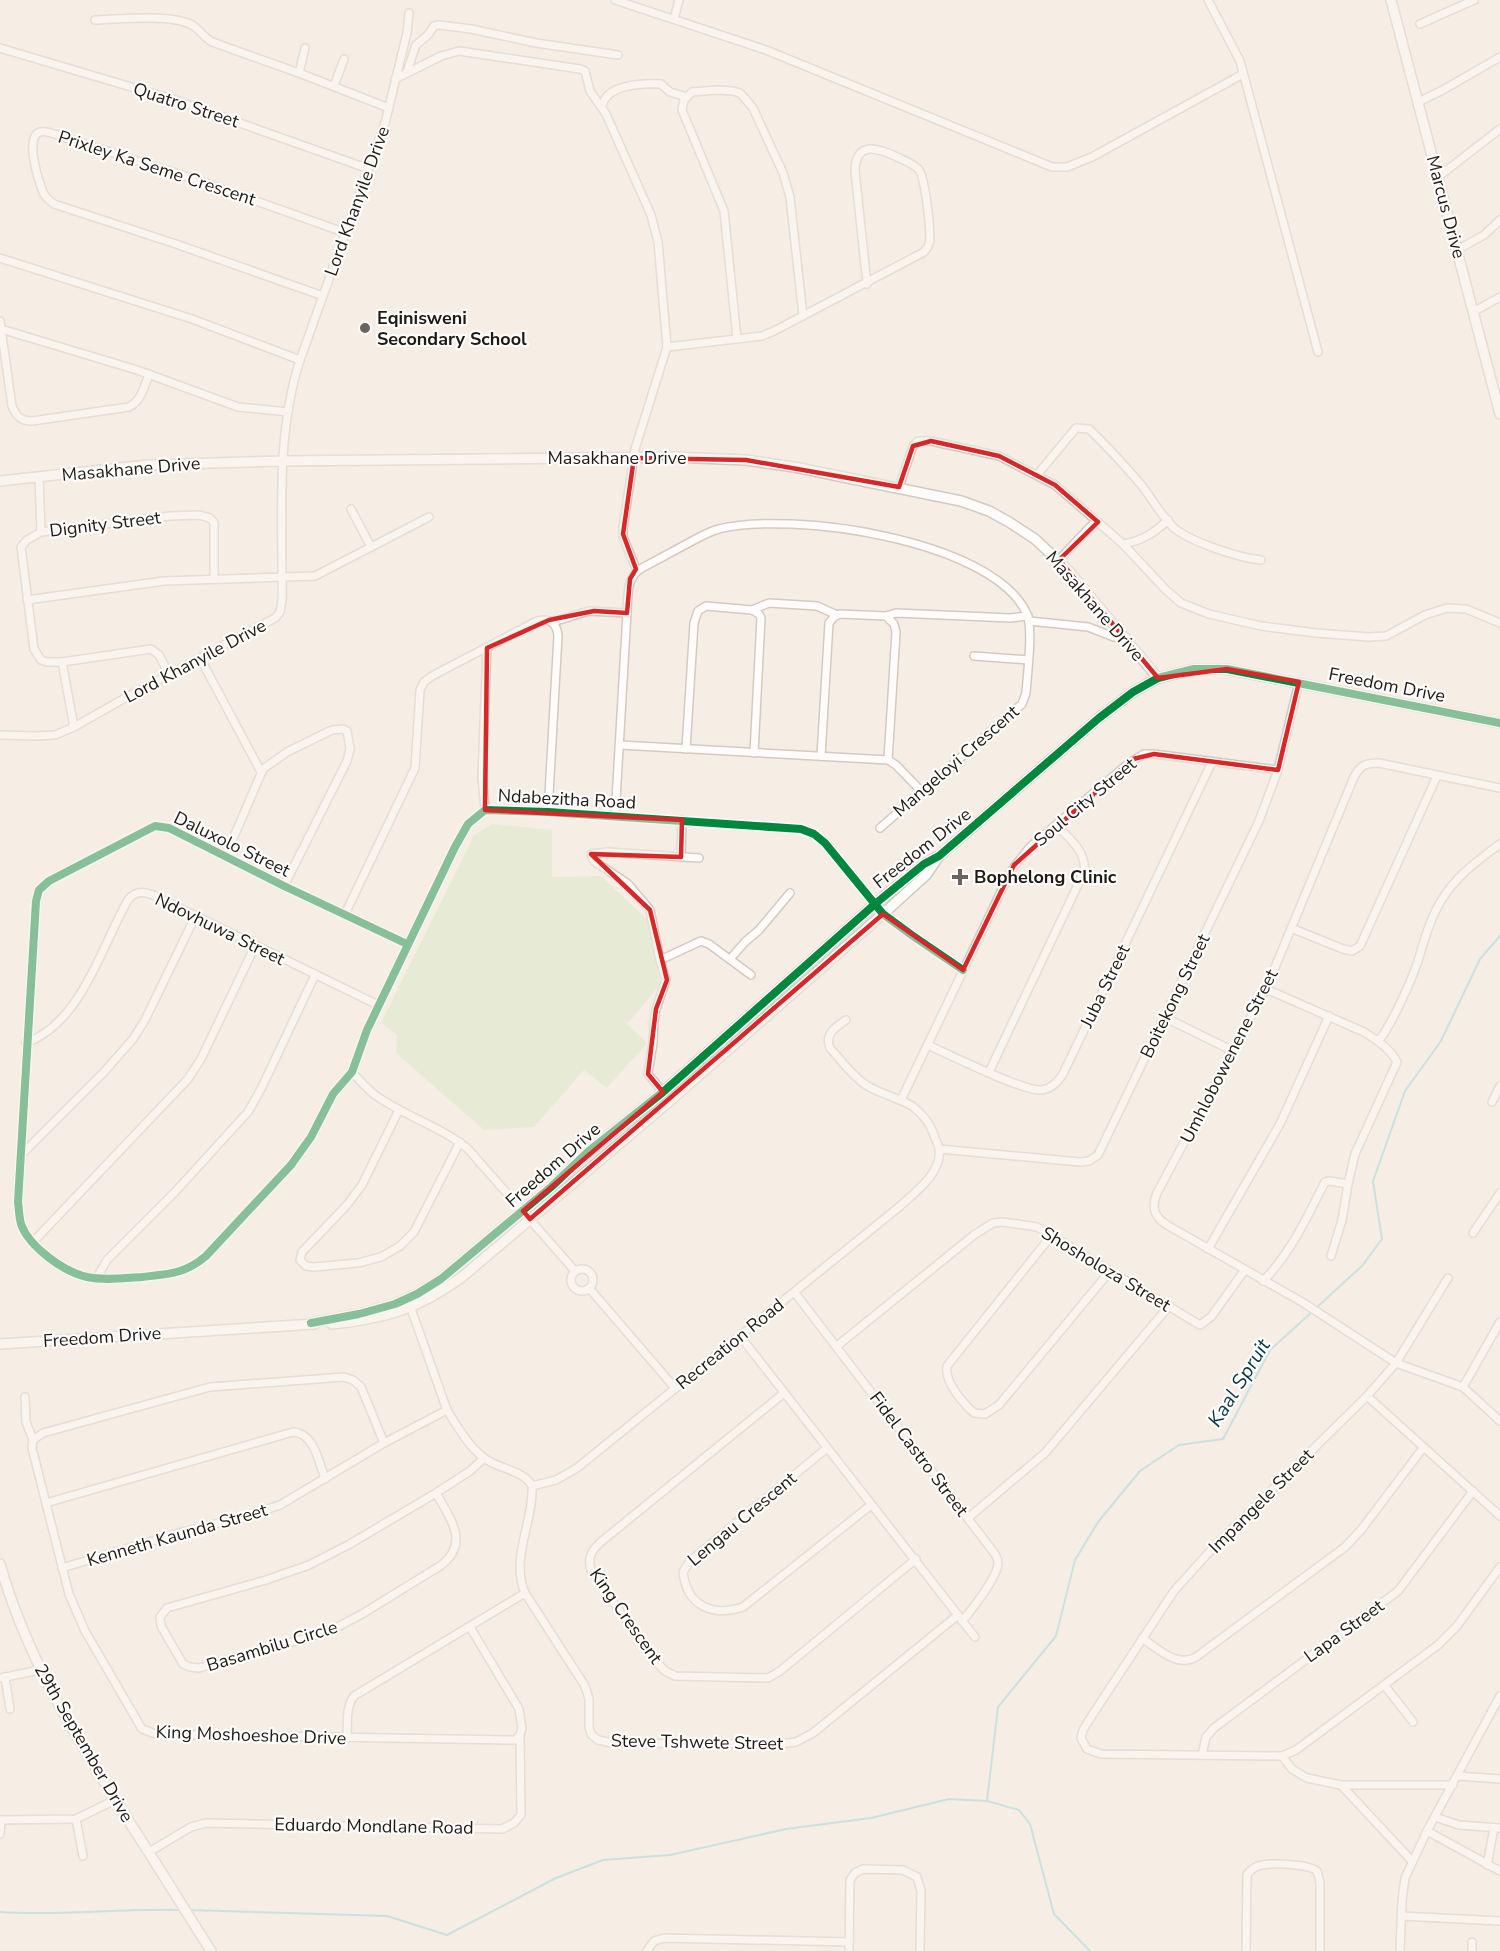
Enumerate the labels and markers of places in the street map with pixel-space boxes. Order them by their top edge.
place label: Eqinisweni Secondary School [377,306,527,351]
marker: Eqinisweni Secondary School [358,321,372,335]
place label: Bophelong Clinic [974,865,1117,889]
marker: Bophelong Clinic [951,868,969,886]

